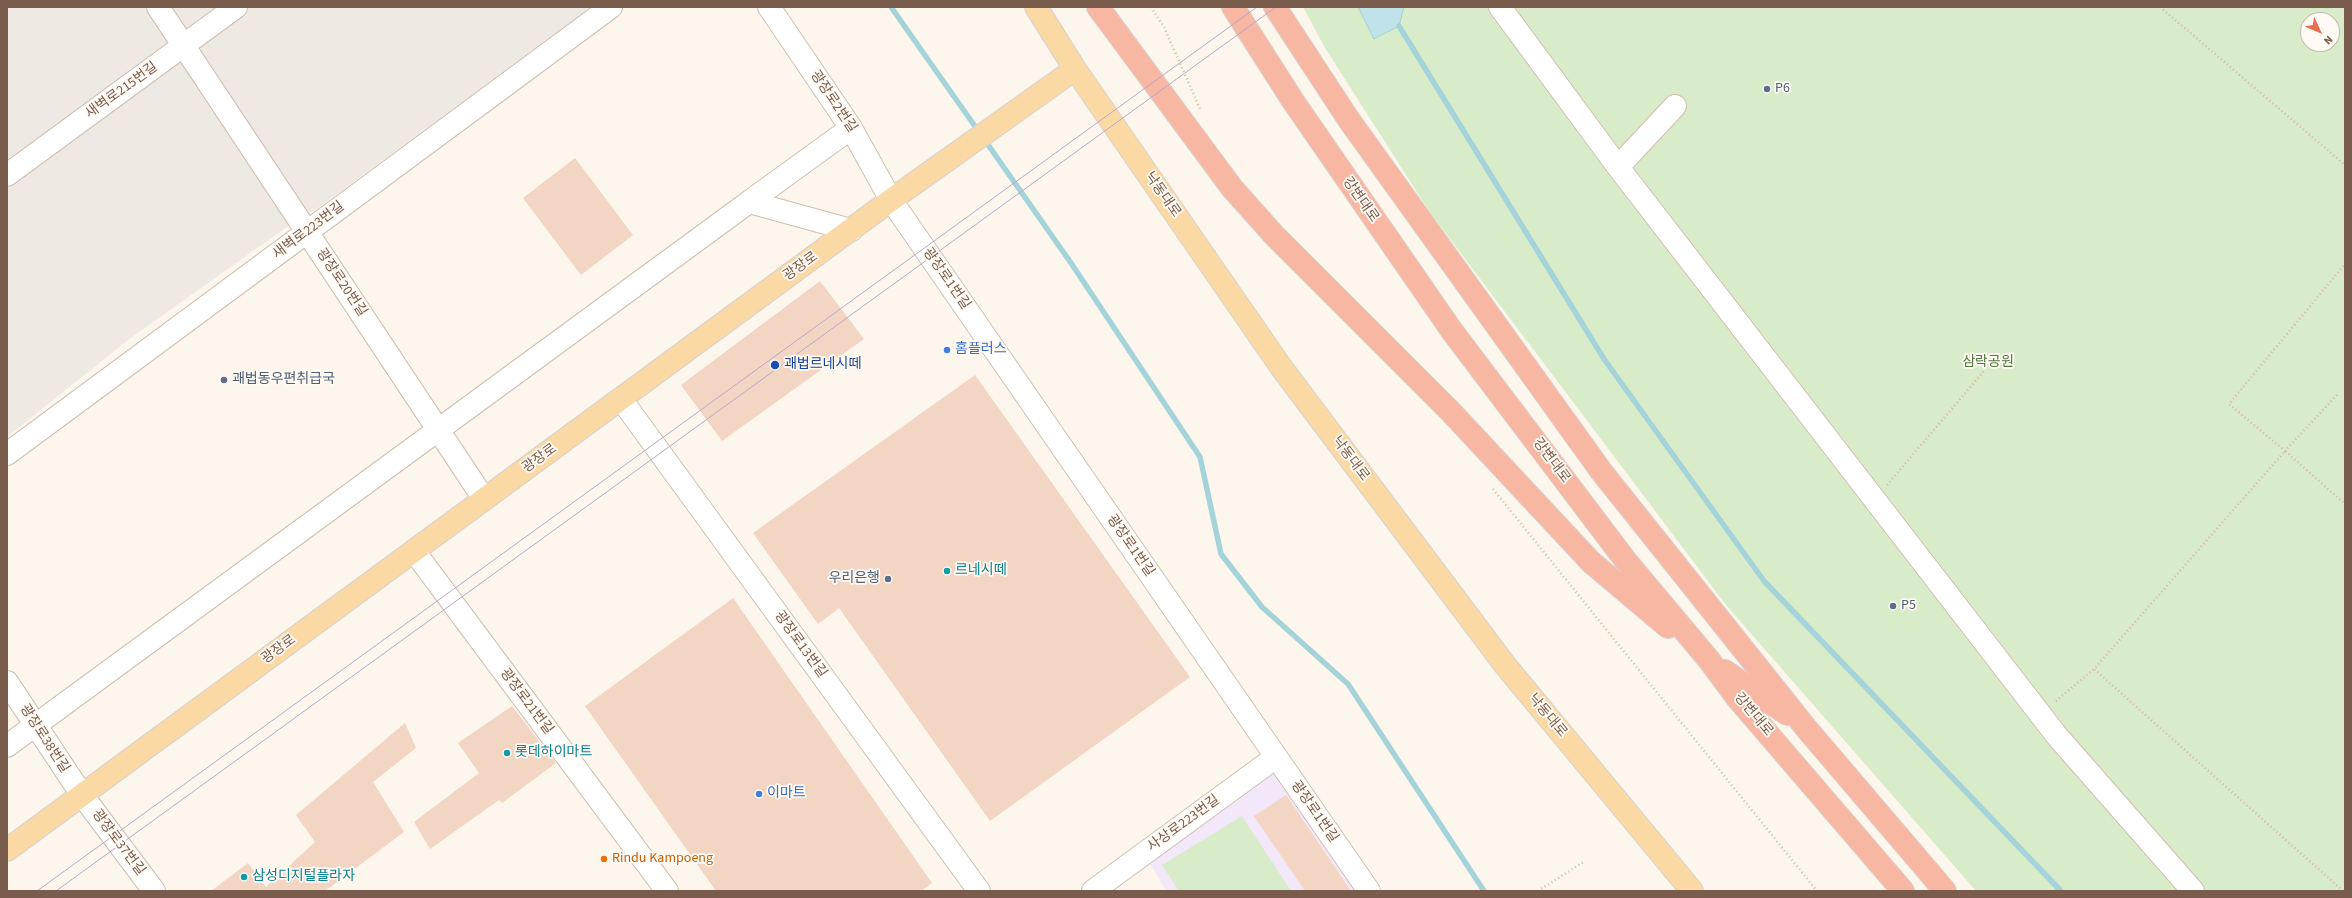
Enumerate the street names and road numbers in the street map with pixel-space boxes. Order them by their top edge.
street label: 새벽로215번길 [83,59,161,123]
street label: 광장로2번길 [806,68,860,136]
street label: 낙동대로 [1140,169,1184,221]
street label: 강변대로 [1338,174,1382,226]
street label: 새벽로223번길 [270,199,348,263]
street label: 광장로1번길 [919,245,973,313]
street label: 광장로20번길 [312,246,370,320]
street label: 광장로 [780,249,822,285]
street label: 낙동대로 [1328,433,1372,485]
street label: 강변대로 [1529,435,1573,487]
street label: 광장로 [519,441,561,477]
street label: 광장로1번길 [1103,512,1157,580]
street label: 광장로13번길 [770,608,830,682]
street label: 광장로 [258,632,300,668]
street label: 광장로21번길 [496,666,556,738]
street label: 강변대로 [1730,690,1776,740]
street label: 낙동대로 [1524,691,1570,741]
street label: 광장로38번길 [16,702,72,776]
street label: 광장로1번길 [1287,778,1341,846]
street label: 사상로223번길 [1145,792,1223,856]
street label: 광장로37번길 [88,807,148,879]

